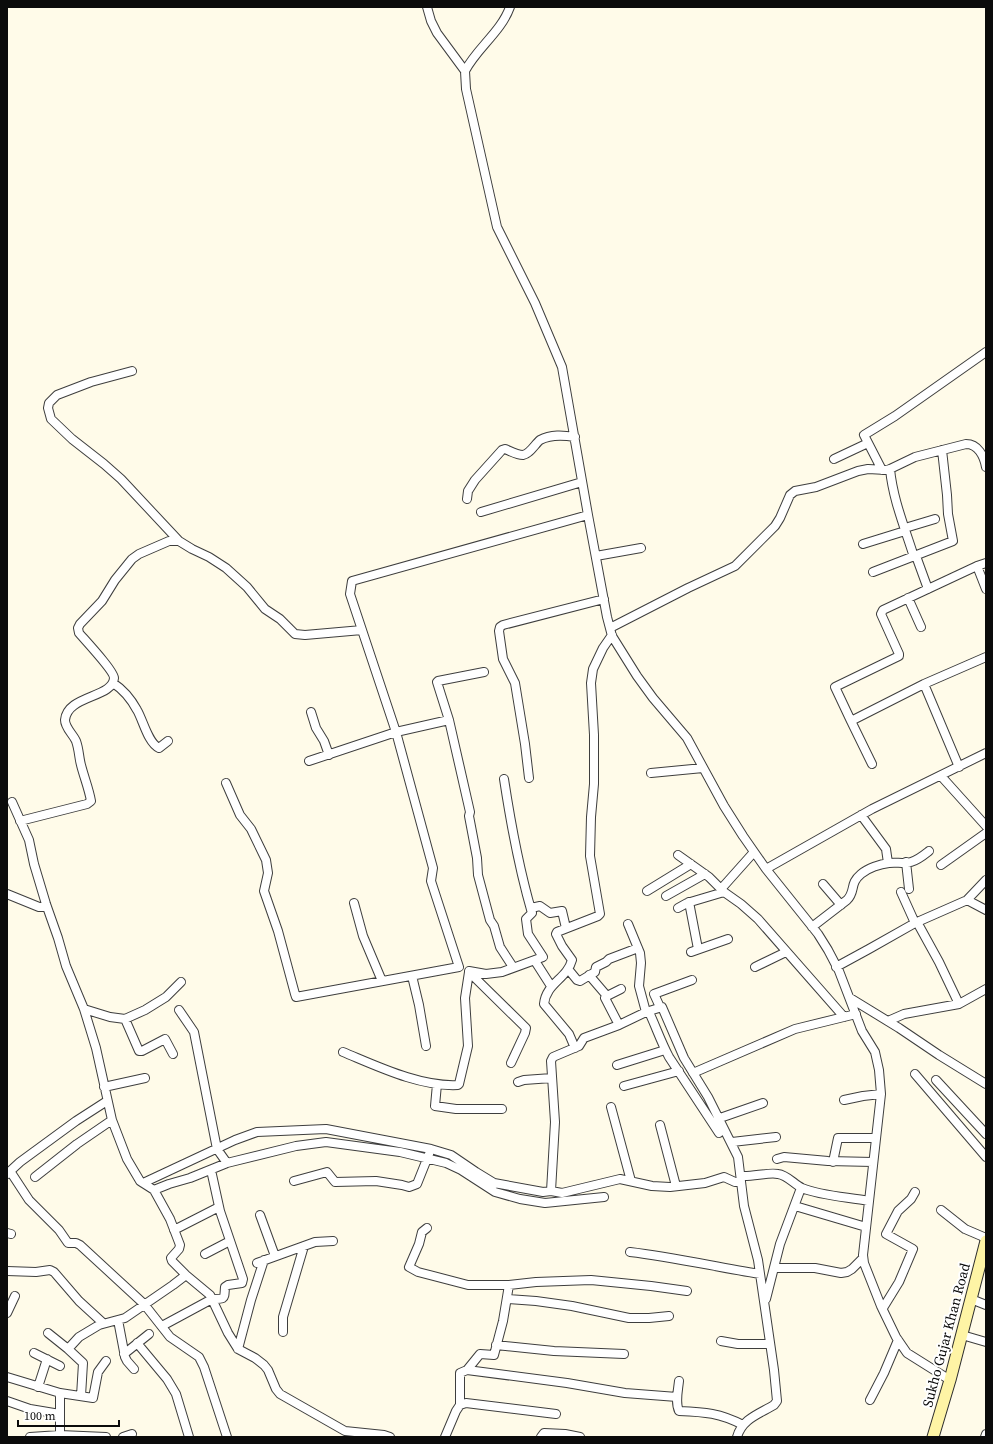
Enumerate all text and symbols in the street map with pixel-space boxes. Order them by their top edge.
street label: Sukho Gujar Khan Road [917,1261,975,1409]
scale bar [18,1402,119,1428]
text: 100 m [24,1408,56,1424]

